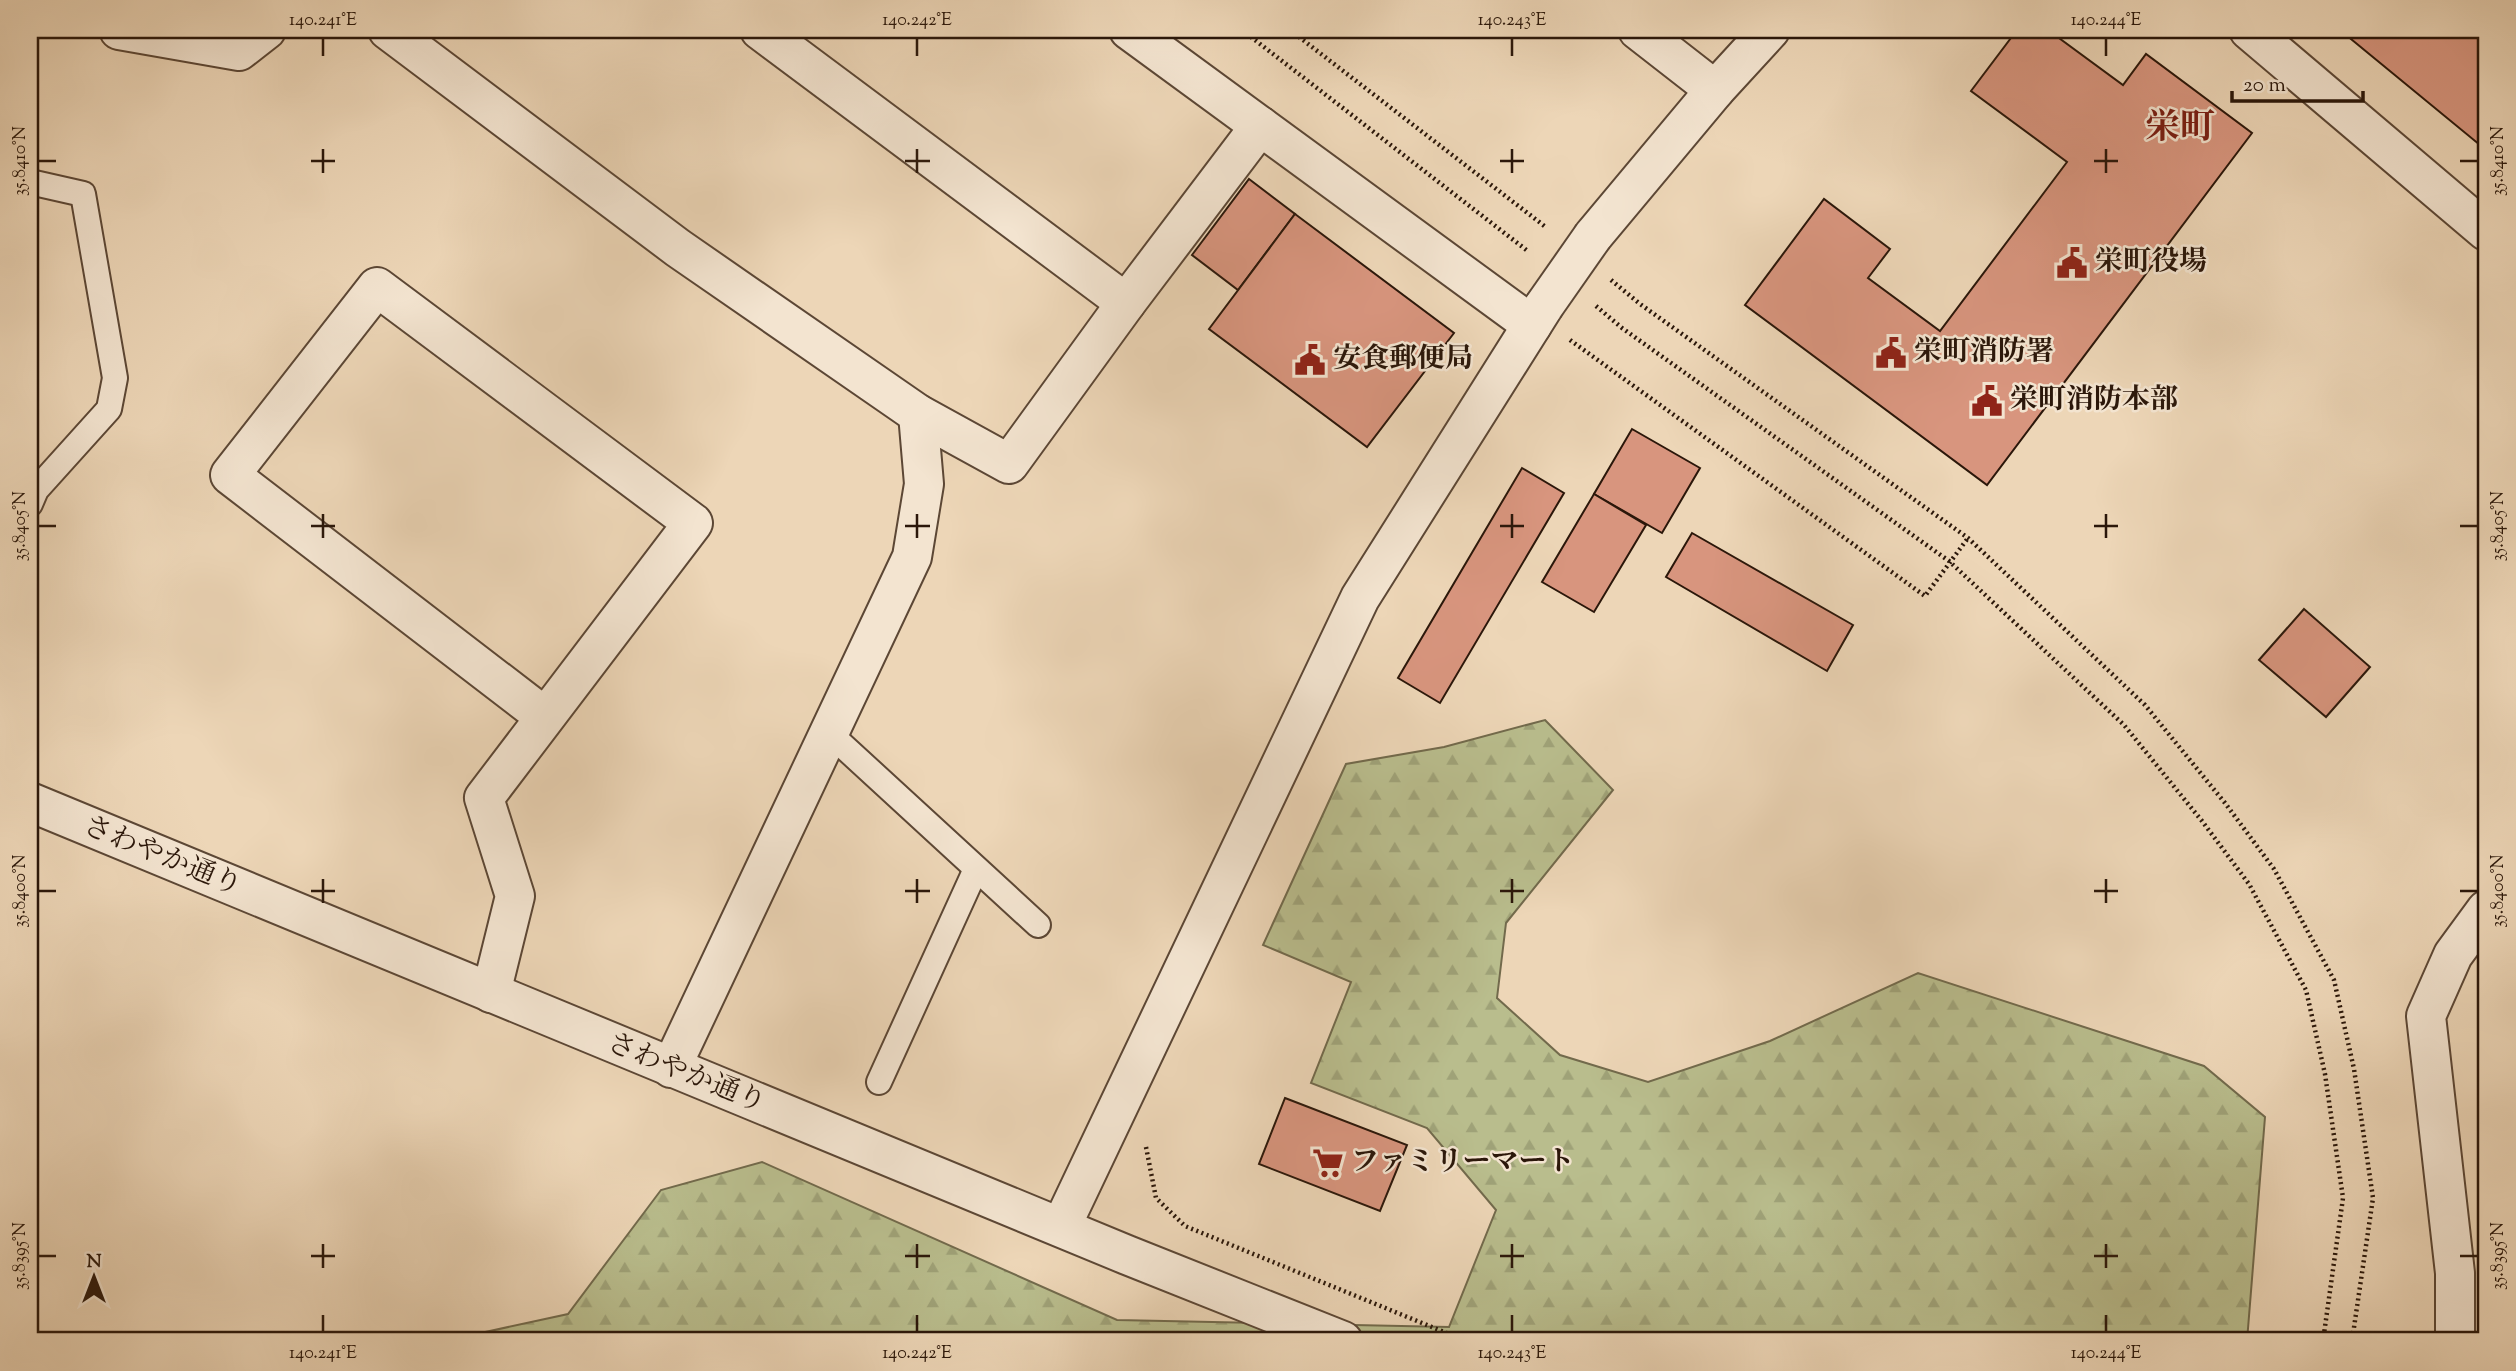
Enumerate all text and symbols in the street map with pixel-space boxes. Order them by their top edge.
text: 140.241°E [289,8,357,34]
text: 140.242°E [882,8,952,34]
text: 140.243°E [1478,8,1546,34]
text: 140.244°E [2071,8,2141,34]
scale bar [2232,60,2364,104]
text: 20 m [2243,71,2286,101]
district label: 栄町 [2145,104,2215,155]
text: 35.8410°N [8,126,34,196]
text: 35.8410°N [2486,126,2512,196]
place label: 栄町役場 [2095,243,2207,283]
public building icon: 栄町役場 [2055,246,2089,280]
place label: 栄町消防署 [1914,333,2054,373]
public building icon: 栄町消防署 [1874,336,1908,370]
place label: 安食郵便局 [1333,340,1473,380]
public building icon: 安食郵便局 [1293,343,1327,377]
place label: 栄町消防本部 [2010,381,2178,421]
public building icon: 栄町消防本部 [1970,384,2004,418]
text: 35.8405°N [8,491,34,561]
text: 35.8405°N [2486,491,2512,561]
street label: さわやか通り [77,807,247,907]
text: 35.8400°N [8,854,34,928]
text: 35.8400°N [2486,854,2512,928]
street label: さわやか通り [601,1024,771,1124]
place label: ファミリーマート [1351,1143,1574,1183]
supermarket icon: ファミリーマート [1311,1146,1345,1180]
text: 35.8395°N [8,1222,34,1290]
text: 35.8395°N [2486,1222,2512,1290]
north arrow [60,1242,130,1312]
text: N [86,1249,102,1276]
text: 140.241°E [289,1341,357,1367]
text: 140.242°E [882,1341,952,1367]
text: 140.243°E [1478,1341,1546,1367]
text: 140.244°E [2071,1341,2141,1367]

